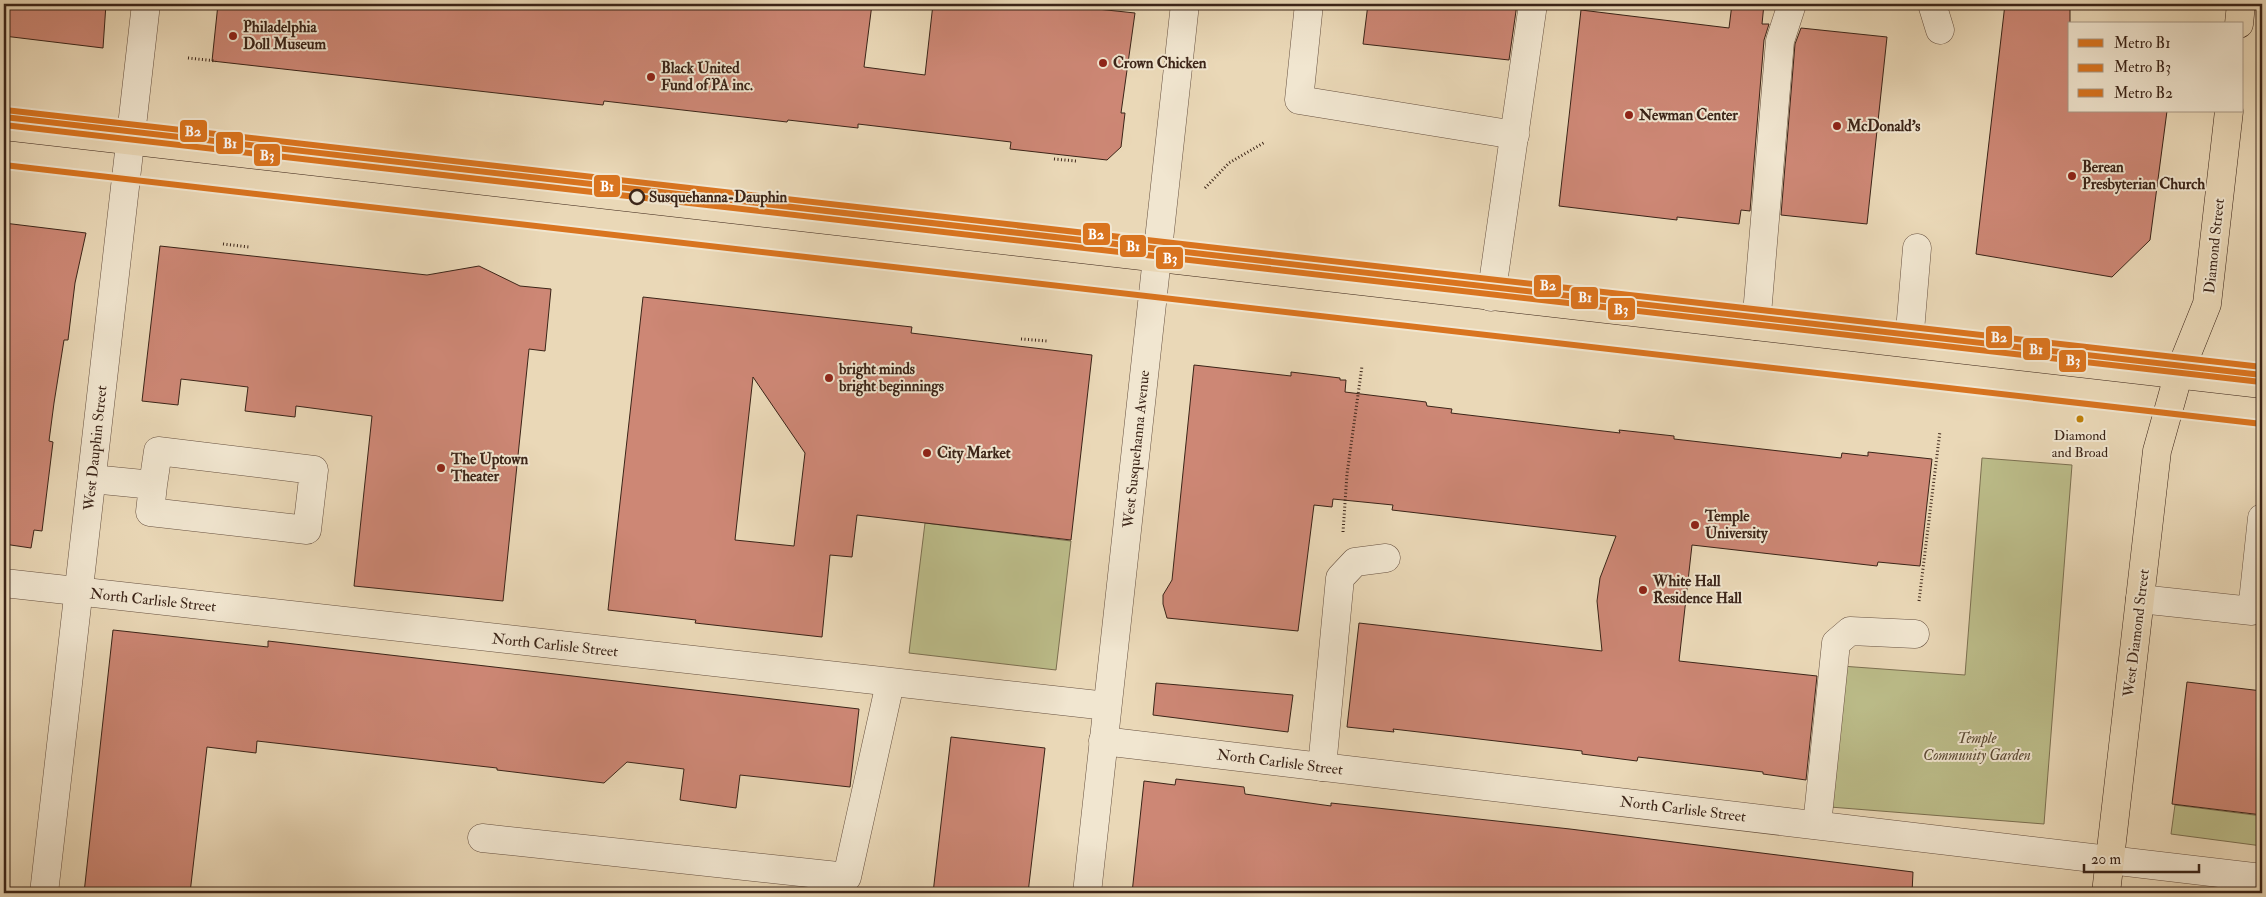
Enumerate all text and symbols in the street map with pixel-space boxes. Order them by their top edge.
place label: Philadelphia Doll Museum [243,18,326,54]
legend [2068,22,2244,112]
marker: Philadelphia Doll Museum [227,30,239,42]
text: Metro B1 [2114,34,2171,53]
place label: Crown Chicken [1113,54,1207,73]
marker: Crown Chicken [1097,57,1109,69]
text: Metro B3 [2114,58,2171,77]
place label: Black United Fund of PA inc. [661,59,753,95]
marker: Black United Fund of PA inc. [645,71,657,83]
text: Metro B2 [2114,84,2173,103]
place label: Newman Center [1638,106,1738,125]
marker: Newman Center [1623,109,1635,121]
place label: McDonald's [1846,117,1920,136]
line badge: B2 [179,119,208,143]
marker: McDonald's [1831,120,1843,132]
text: B2 [185,123,201,140]
line badge: B1 [215,131,244,155]
text: B1 [223,135,237,152]
line badge: B3 [253,143,281,167]
text: B3 [260,147,274,164]
place label: Berean Presbyterian Church [2082,158,2205,195]
marker: Berean Presbyterian Church [2066,170,2078,182]
line badge: B1 [593,174,621,198]
text: B1 [600,178,614,195]
place label: Susquehanna-Dauphin [649,188,788,208]
marker: Susquehanna-Dauphin [629,189,645,205]
street label: Diamond Street [2200,197,2229,295]
line badge: B2 [1082,222,1111,246]
text: B2 [1088,226,1104,243]
line badge: B1 [1119,234,1147,258]
text: B1 [1126,238,1140,255]
line badge: B3 [1155,246,1184,270]
text: B3 [1163,250,1177,267]
line badge: B2 [1533,274,1562,298]
text: B2 [1540,277,1556,294]
line badge: B1 [1570,286,1599,310]
text: B1 [1578,289,1592,306]
line badge: B3 [1607,297,1636,321]
text: B3 [1614,301,1628,318]
line badge: B2 [1985,325,2013,349]
text: B2 [1991,329,2007,346]
line badge: B1 [2022,337,2051,361]
text: B1 [2029,341,2043,358]
line badge: B3 [2058,349,2087,373]
text: B3 [2066,352,2080,369]
place label: bright minds bright beginnings [838,360,944,397]
street label: West Susquehanna Avenue [1119,369,1154,530]
marker: bright minds bright beginnings [823,372,835,384]
street label: West Dauphin Street [79,384,113,513]
marker: Diamond and Broad [2075,414,2085,424]
place label: Diamond and Broad [2052,427,2108,461]
place label: City Market [937,444,1011,464]
marker: City Market [921,447,933,459]
place label: The Uptown Theater [450,450,528,486]
marker: The Uptown Theater [435,462,447,474]
place label: Temple University [1704,507,1769,544]
marker: Temple University [1689,519,1701,531]
street label: West Diamond Street [2119,568,2154,699]
place label: White Hall Residence Hall [1652,572,1742,608]
street label: North Carlisle Street [89,584,217,617]
marker: White Hall Residence Hall [1637,584,1649,596]
street label: North Carlisle Street [491,629,619,662]
park label: Temple Community Garden [1923,729,2031,765]
street label: North Carlisle Street [1216,745,1344,780]
street label: North Carlisle Street [1619,792,1747,827]
scale bar [2084,842,2198,874]
text: 20 m [2091,850,2121,869]

